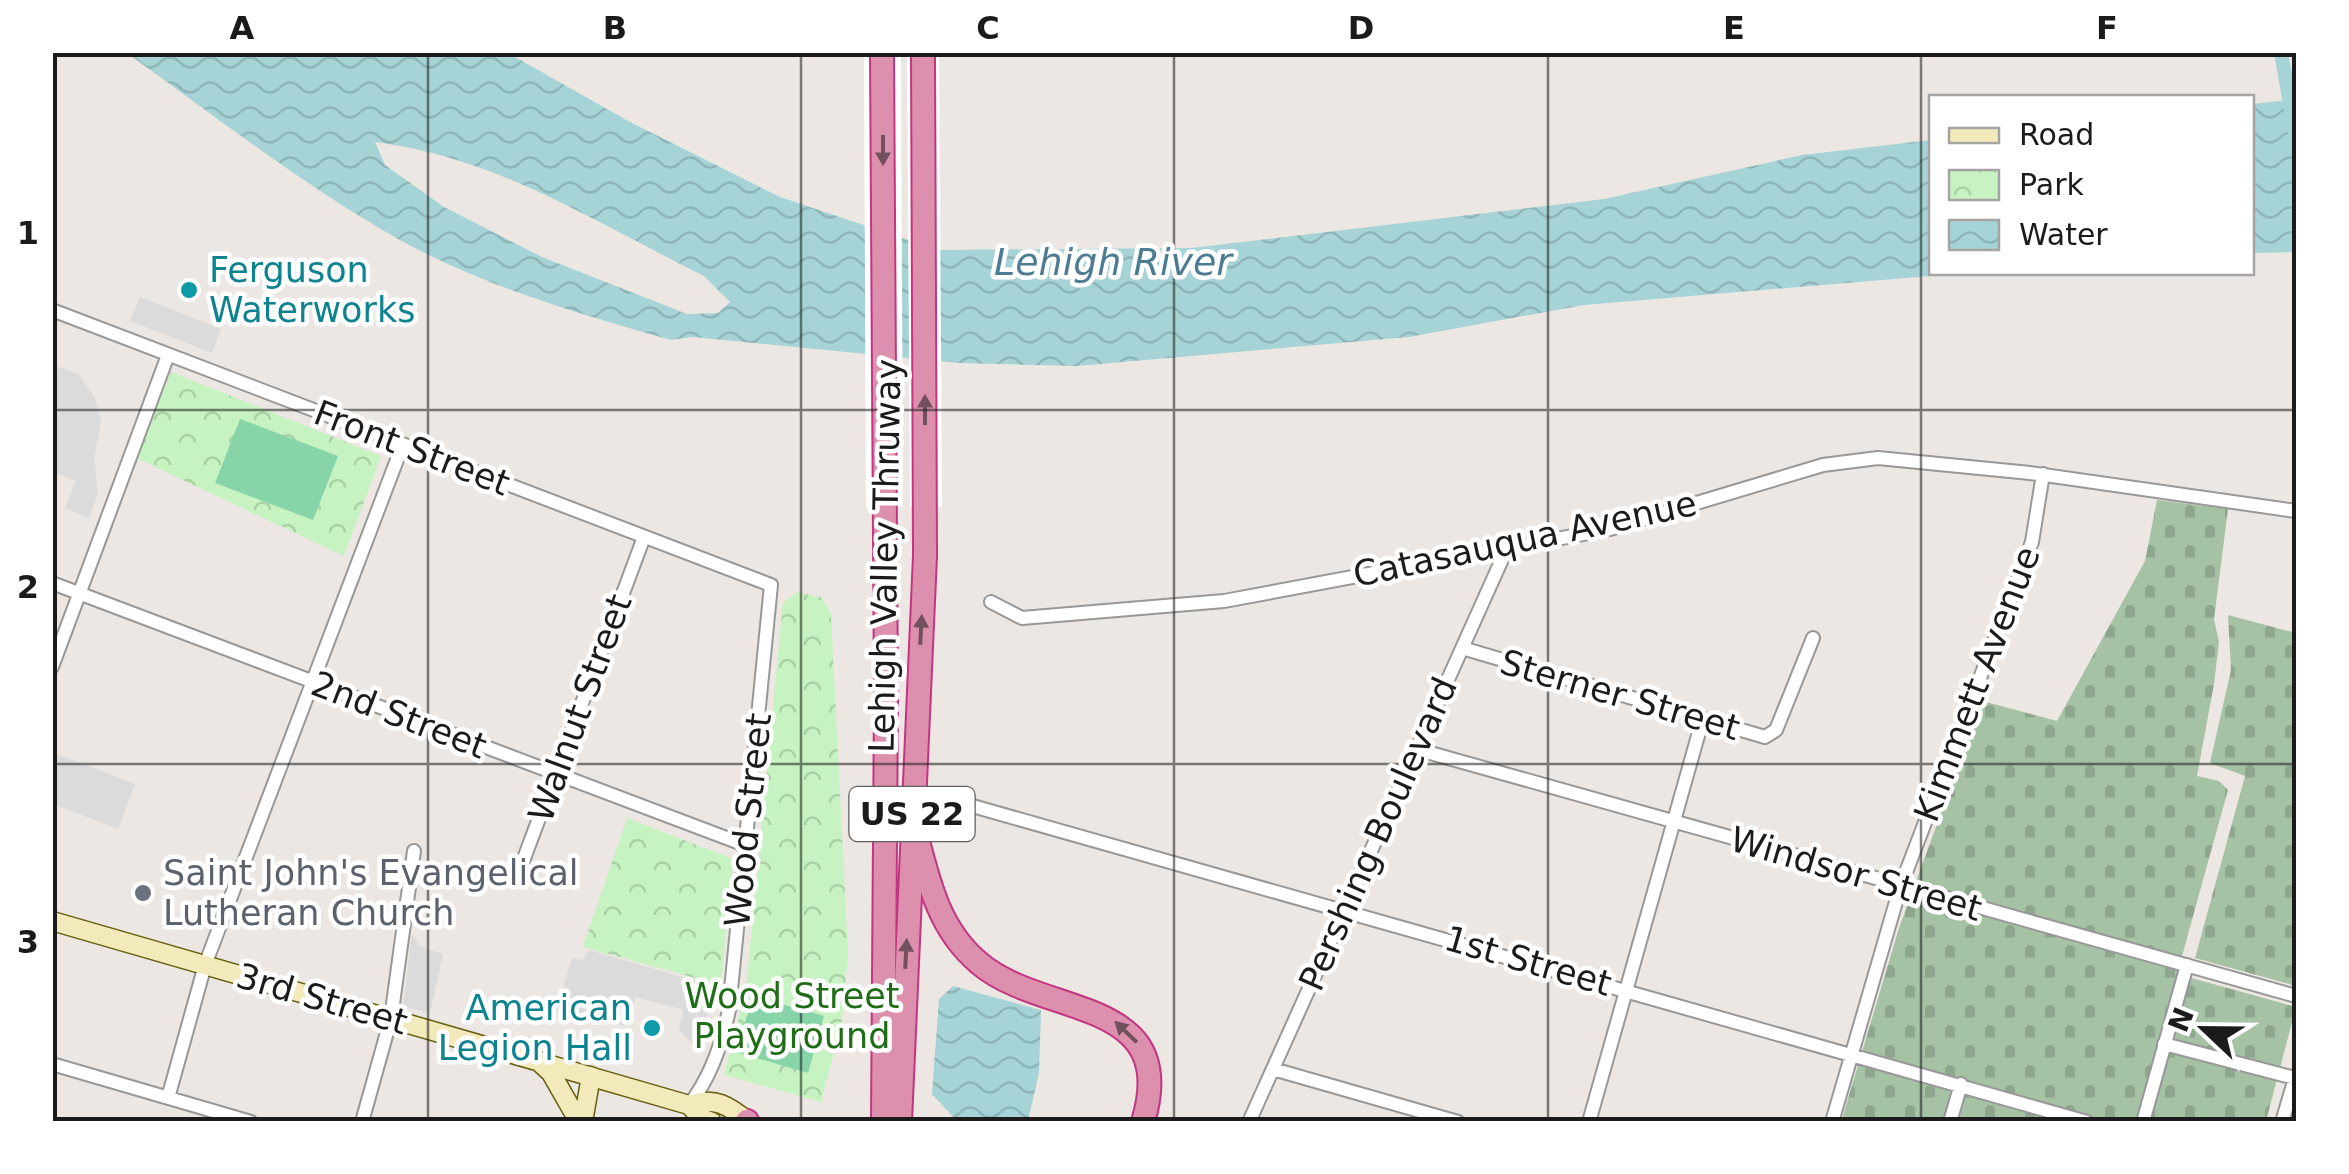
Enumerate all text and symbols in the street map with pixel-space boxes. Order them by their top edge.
text: A [230,9,255,47]
text: B [603,9,627,47]
text: C [976,9,1000,47]
text: D [1348,9,1374,47]
text: E [1723,9,1745,47]
text: F [2096,9,2118,47]
legend [1929,95,2254,275]
text: Road [2019,117,2094,152]
one-way arrow [875,134,891,166]
text: Park [2019,167,2084,202]
text: 1 [17,214,39,252]
text: Water [2019,217,2108,252]
water label: Lehigh River [994,240,1234,284]
place label: Ferguson Waterworks [209,250,415,330]
marker: Ferguson Waterworks [178,279,200,301]
street label: Lehigh Valley Thruway [862,359,908,753]
street label: Front Street [309,392,515,504]
one-way arrow [917,393,933,425]
street label: Catasauqua Avenue [1350,483,1700,595]
street label: Kimmett Avenue [1906,541,2048,827]
text: 2 [17,568,39,606]
street label: Walnut Street [520,589,640,827]
one-way arrow [914,613,930,645]
street label: Sterner Street [1496,642,1744,748]
street label: 2nd Street [306,663,492,767]
street label: Pershing Boulevard [1291,671,1465,997]
street label: Wood Street [717,711,779,929]
road number: US 22 [850,787,974,841]
street label: Windsor Street [1726,819,1986,929]
place label: Saint John's Evangelical Lutheran Church [163,853,579,933]
marker: Saint John's Evangelical Lutheran Church [132,882,154,904]
street label: 1st Street [1440,918,1616,1004]
text: 3 [17,923,39,961]
one-way arrow [898,938,914,970]
street label: 3rd Street [232,956,412,1042]
park label: Wood Street Playground [684,976,900,1056]
north arrow [2154,979,2254,1079]
place label: American Legion Hall [438,988,632,1068]
text: N [2162,1003,2201,1037]
marker: American Legion Hall [641,1017,663,1039]
one-way arrow [1114,1020,1138,1044]

